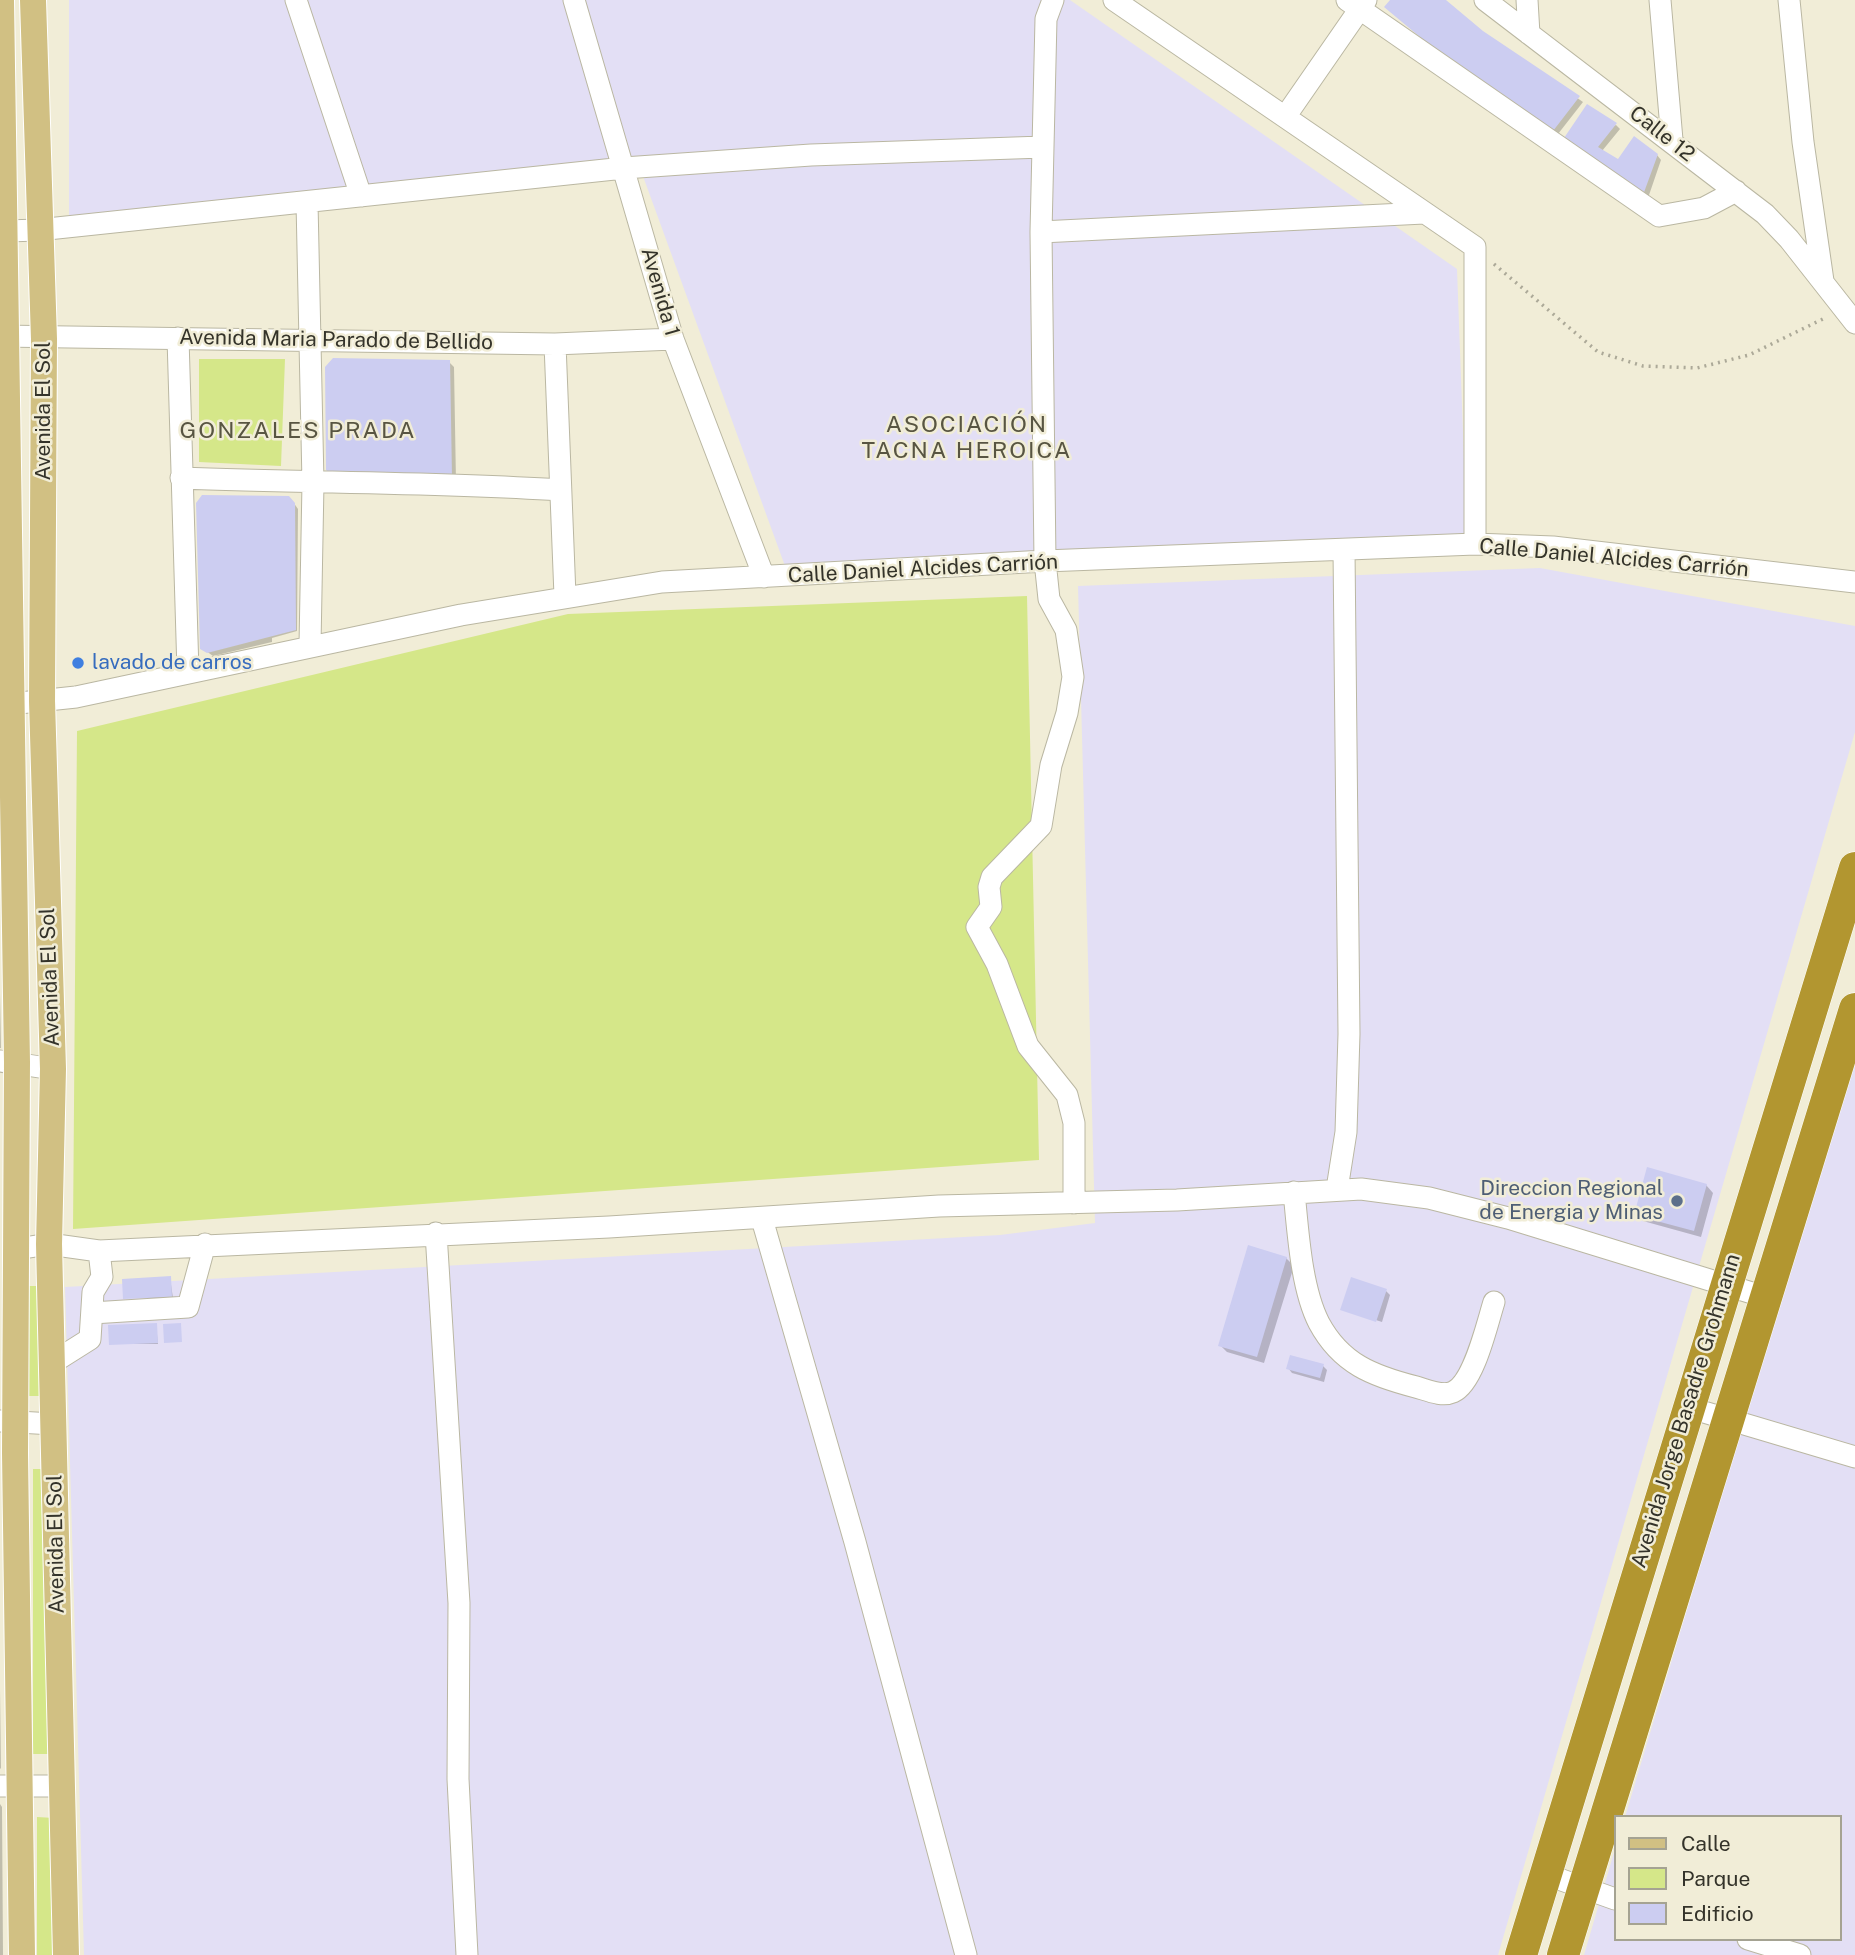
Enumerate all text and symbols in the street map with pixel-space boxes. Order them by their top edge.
street label: Calle 12 [1624,101,1700,167]
street label: Avenida 1 [635,245,685,339]
street label: Avenida Maria Parado de Bellido [179,325,493,355]
street label: Avenida El Sol [31,341,57,481]
district label: ASOCIACIÓN TACNA HEROICA [863,411,1071,465]
district label: GONZALES PRADA [181,417,415,445]
street label: Calle Daniel Alcides Carrión [1478,534,1750,582]
street label: Calle Daniel Alcides Carrión [787,549,1059,589]
place label: lavado de carros [92,650,252,676]
marker: lavado de carros [70,655,86,671]
street label: Avenida El Sol [35,907,65,1047]
place label: Direccion Regional de Energia y Minas [1479,1176,1663,1226]
marker: Direccion Regional de Energia y Minas [1669,1193,1685,1209]
street label: Avenida Jorge Basadre Grohmann [1626,1251,1746,1571]
street label: Avenida El Sol [42,1474,70,1614]
legend [1614,1815,1841,1941]
text: Calle [1681,1831,1731,1856]
text: Parque [1681,1866,1750,1891]
text: Edificio [1681,1901,1754,1926]

